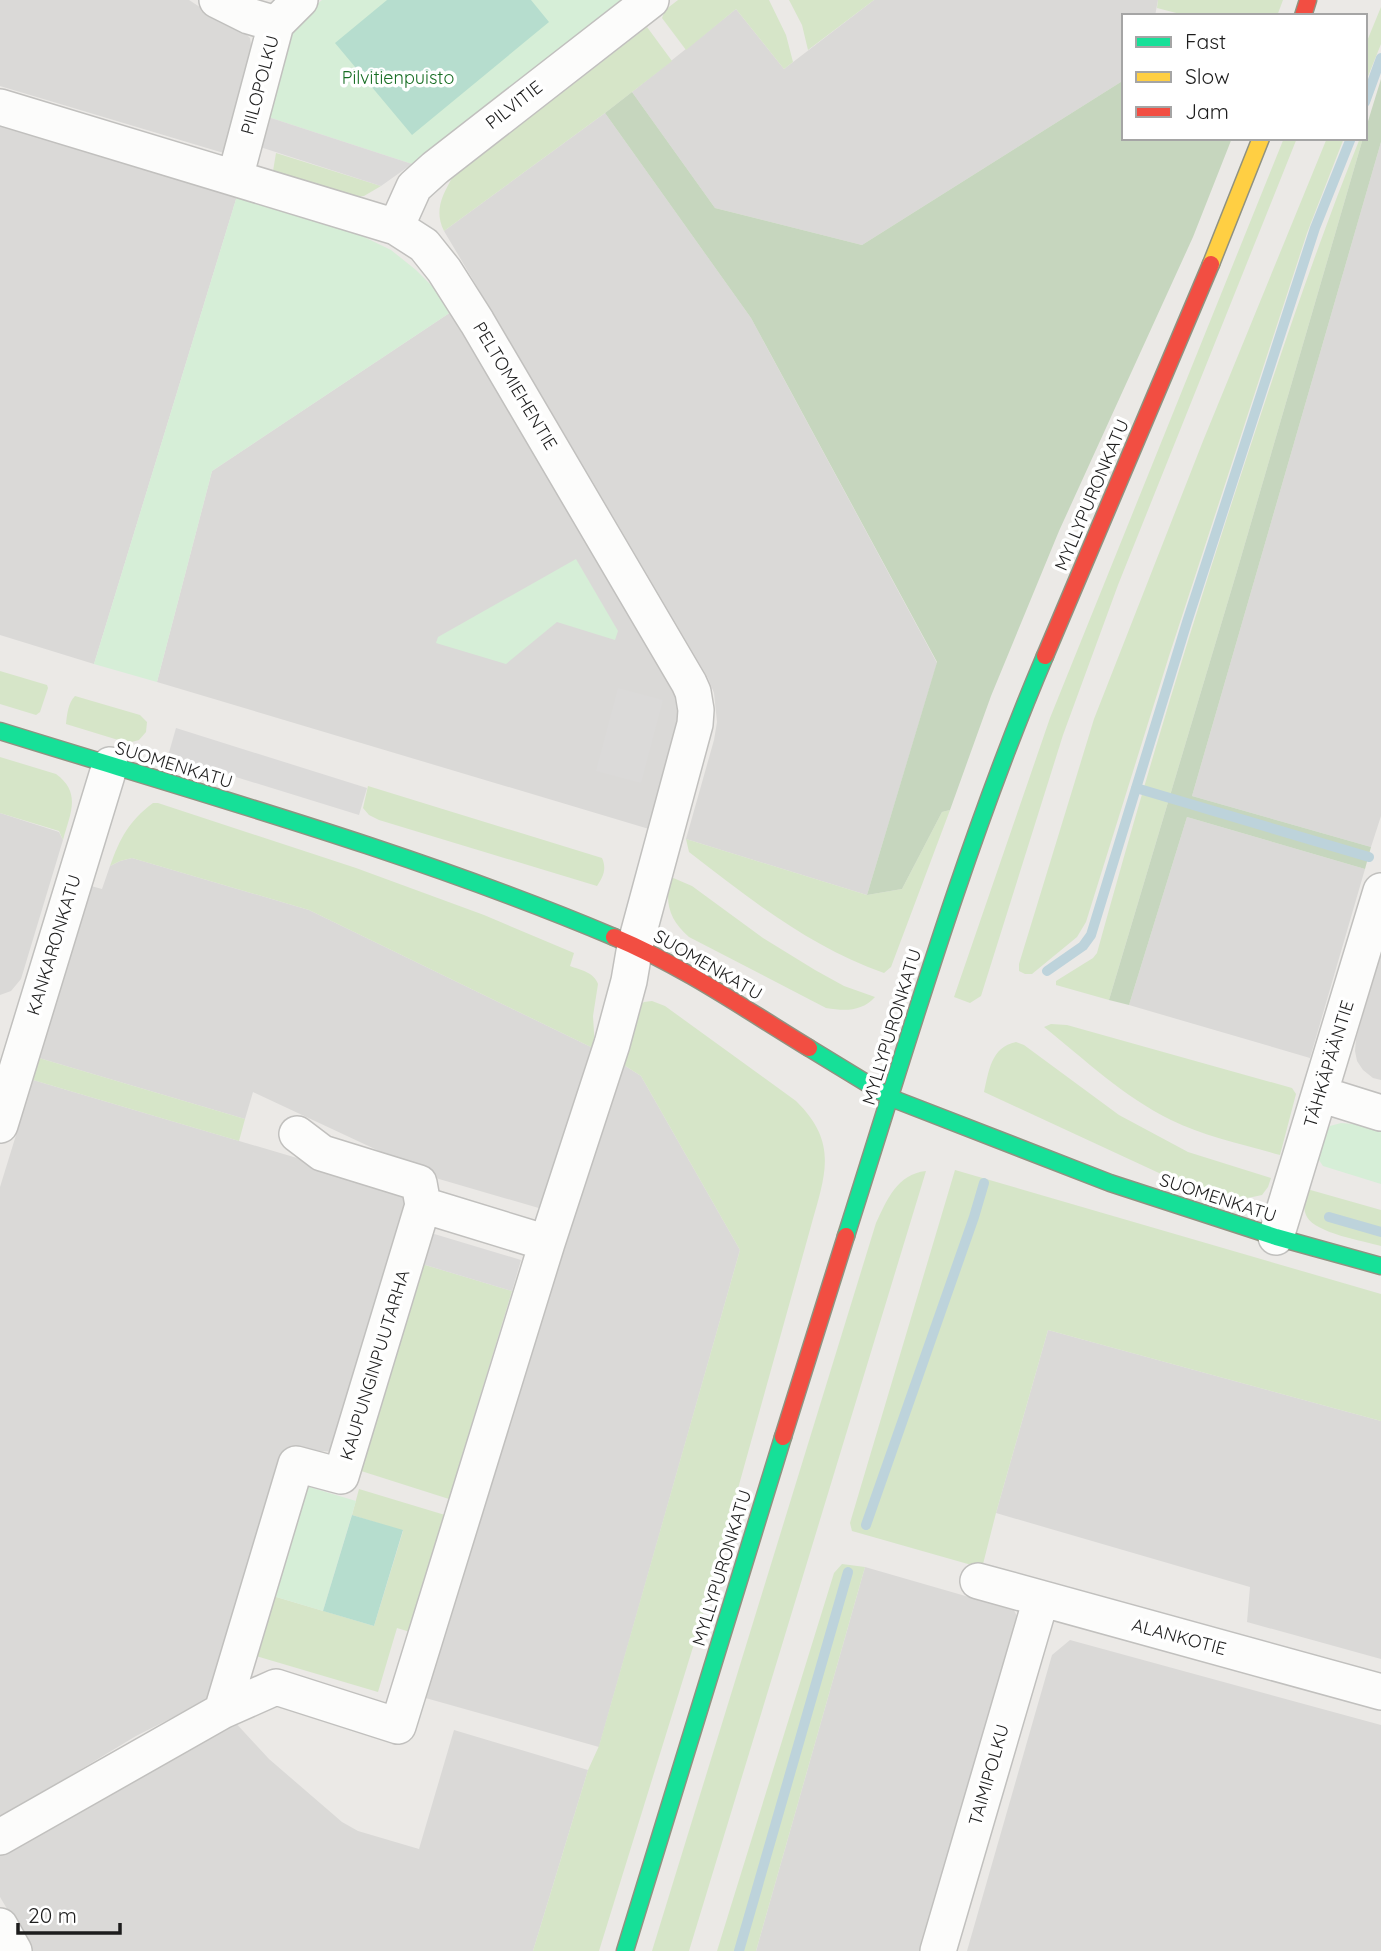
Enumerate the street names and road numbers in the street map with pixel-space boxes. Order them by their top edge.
street label: PIILOPOLKU [235,33,284,137]
street label: PILVITIE [481,75,547,134]
street label: PELTOMIEHENTIE [468,318,563,454]
street label: MYLLYPURONKATU [1049,416,1134,574]
street label: SUOMENKATU [113,736,236,793]
street label: KANKARONKATU [21,872,86,1018]
street label: SUOMENKATU [650,924,767,1005]
street label: MYLLYPURONKATU [857,946,926,1108]
street label: TÄHKÄPÄÄNTIE [1298,997,1359,1130]
street label: SUOMENKATU [1157,1168,1280,1227]
street label: KAUPUNGINPUUTARHA [335,1267,415,1463]
street label: MYLLYPURONKATU [687,1487,756,1649]
street label: ALANKOTIE [1129,1613,1229,1660]
street label: TAIMIPOLKU [963,1722,1014,1828]

